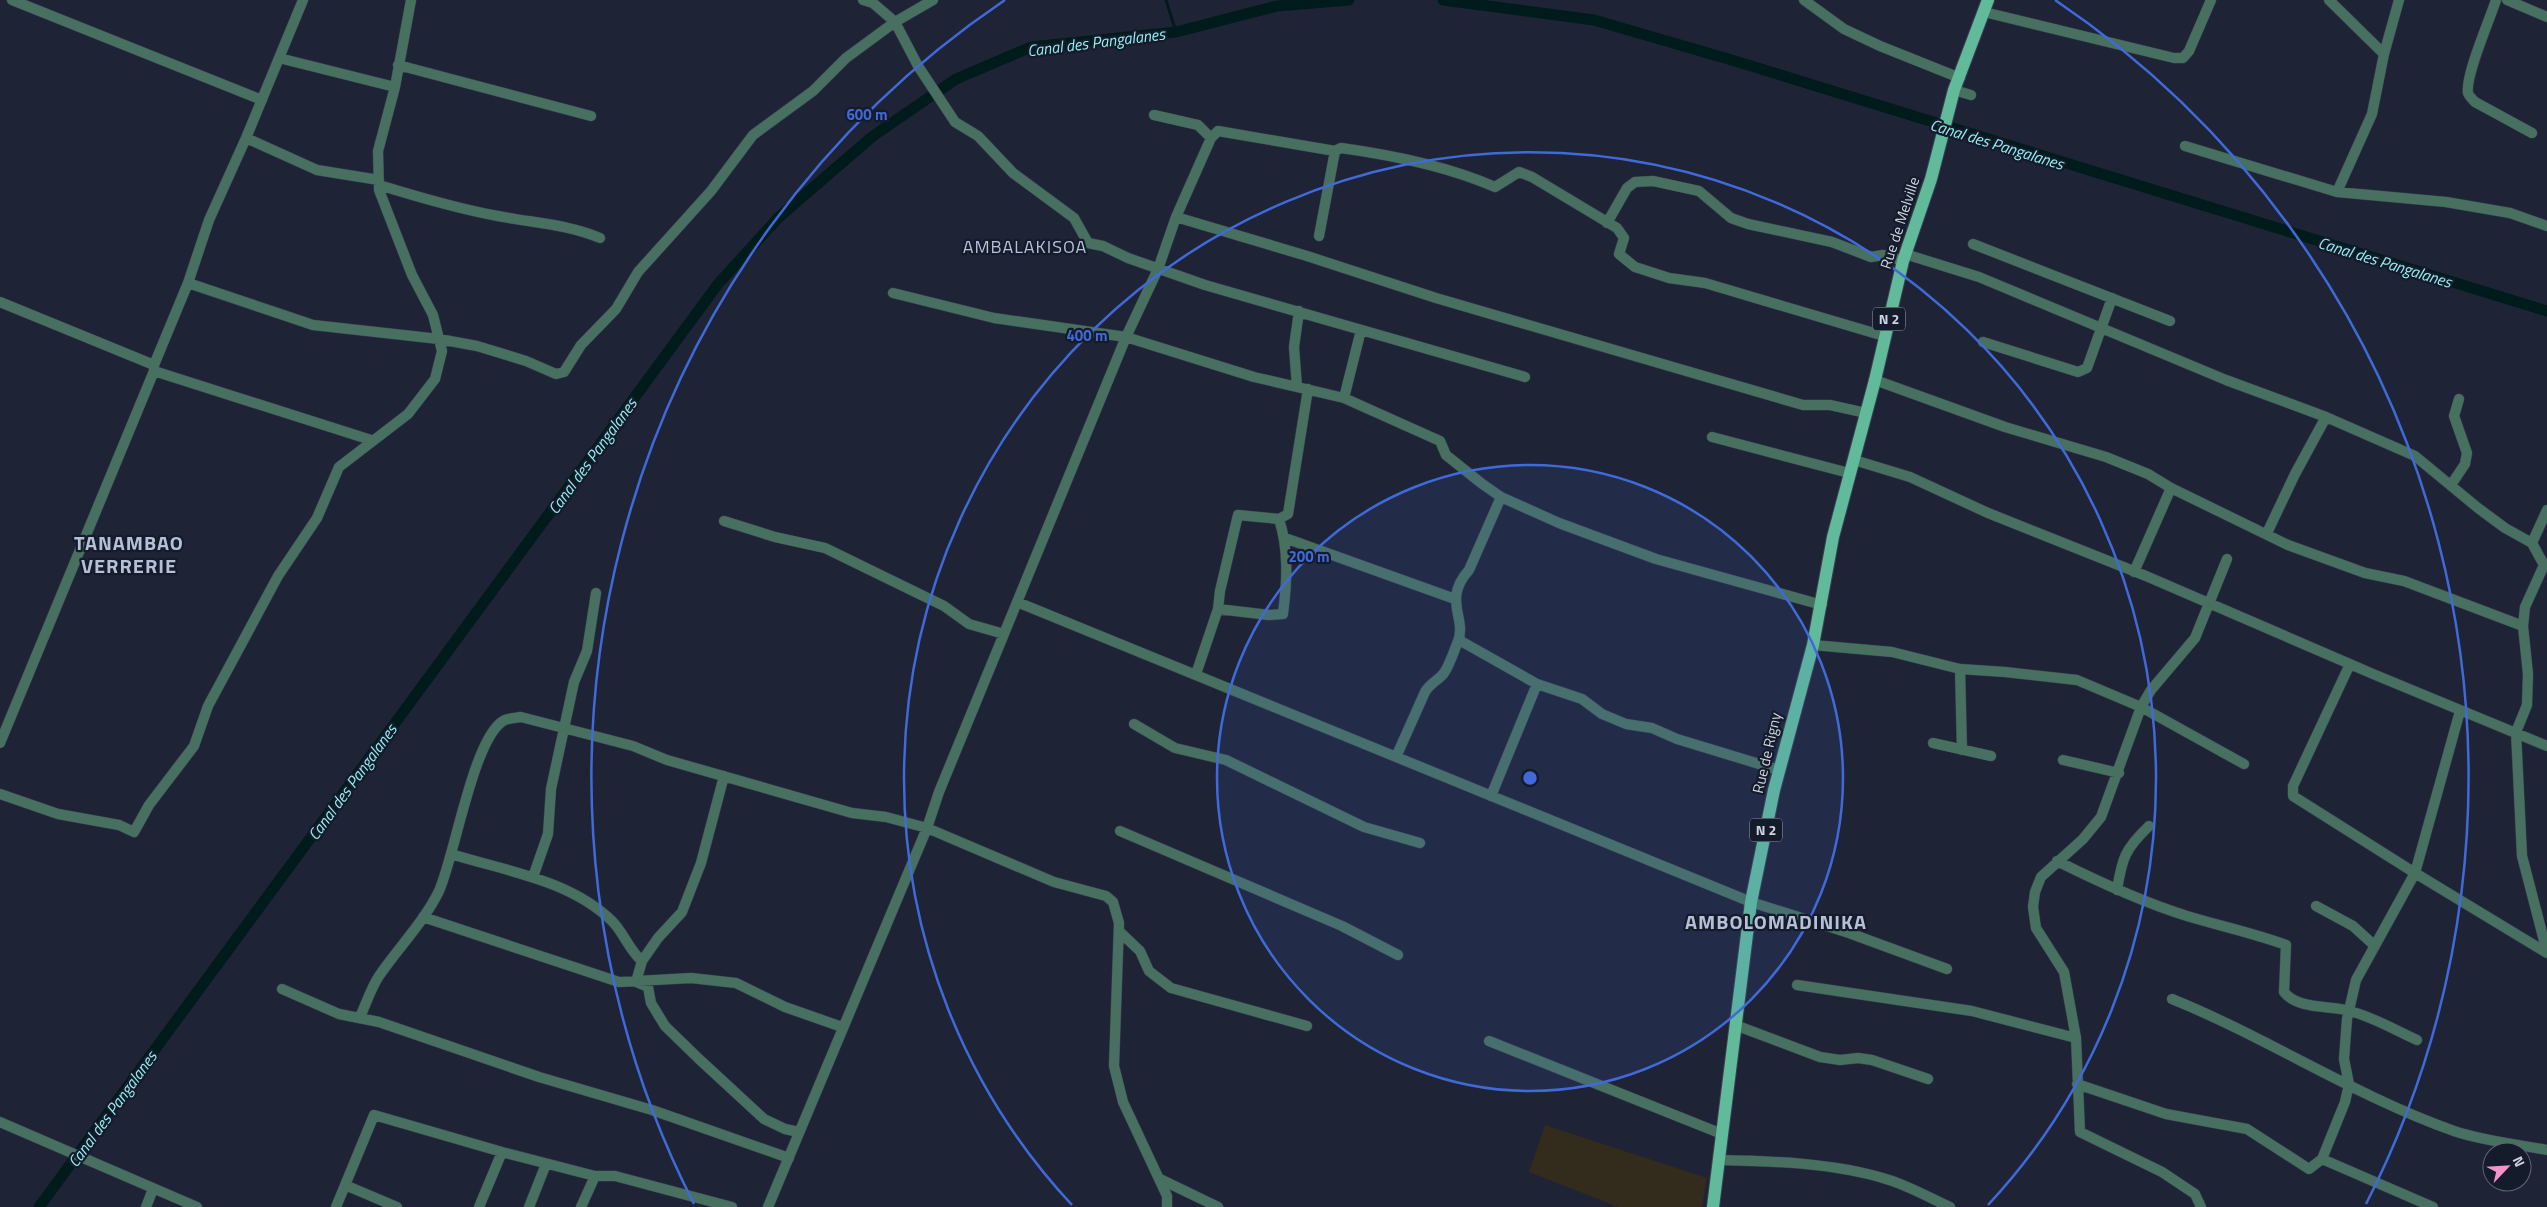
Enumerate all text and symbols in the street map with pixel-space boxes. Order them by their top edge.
water label: Canal des Pangalanes [1026,22,1167,62]
text: 600 m [846,103,888,126]
water label: Canal des Pangalanes [1927,112,2068,176]
street label: Rue de Melville [1874,174,1925,272]
water label: Canal des Pangalanes [2315,230,2456,294]
district label: AMBALAKISOA [963,233,1087,260]
road number: N 2 [1873,308,1905,330]
text: 400 m [1066,324,1108,347]
water label: Canal des Pangalanes [542,392,643,519]
district label: TANAMBAO VERRERIE [74,527,184,581]
text: 200 m [1288,545,1330,568]
street label: Rue de Rigny [1746,710,1787,796]
water label: Canal des Pangalanes [302,718,403,845]
centre of rings [1521,769,1539,787]
road number: N 2 [1750,818,1782,842]
district label: AMBOLOMADINIKA [1685,906,1867,937]
water label: Canal des Pangalanes [62,1045,163,1172]
north arrow [2482,1142,2532,1192]
text: N [2508,1152,2531,1170]

